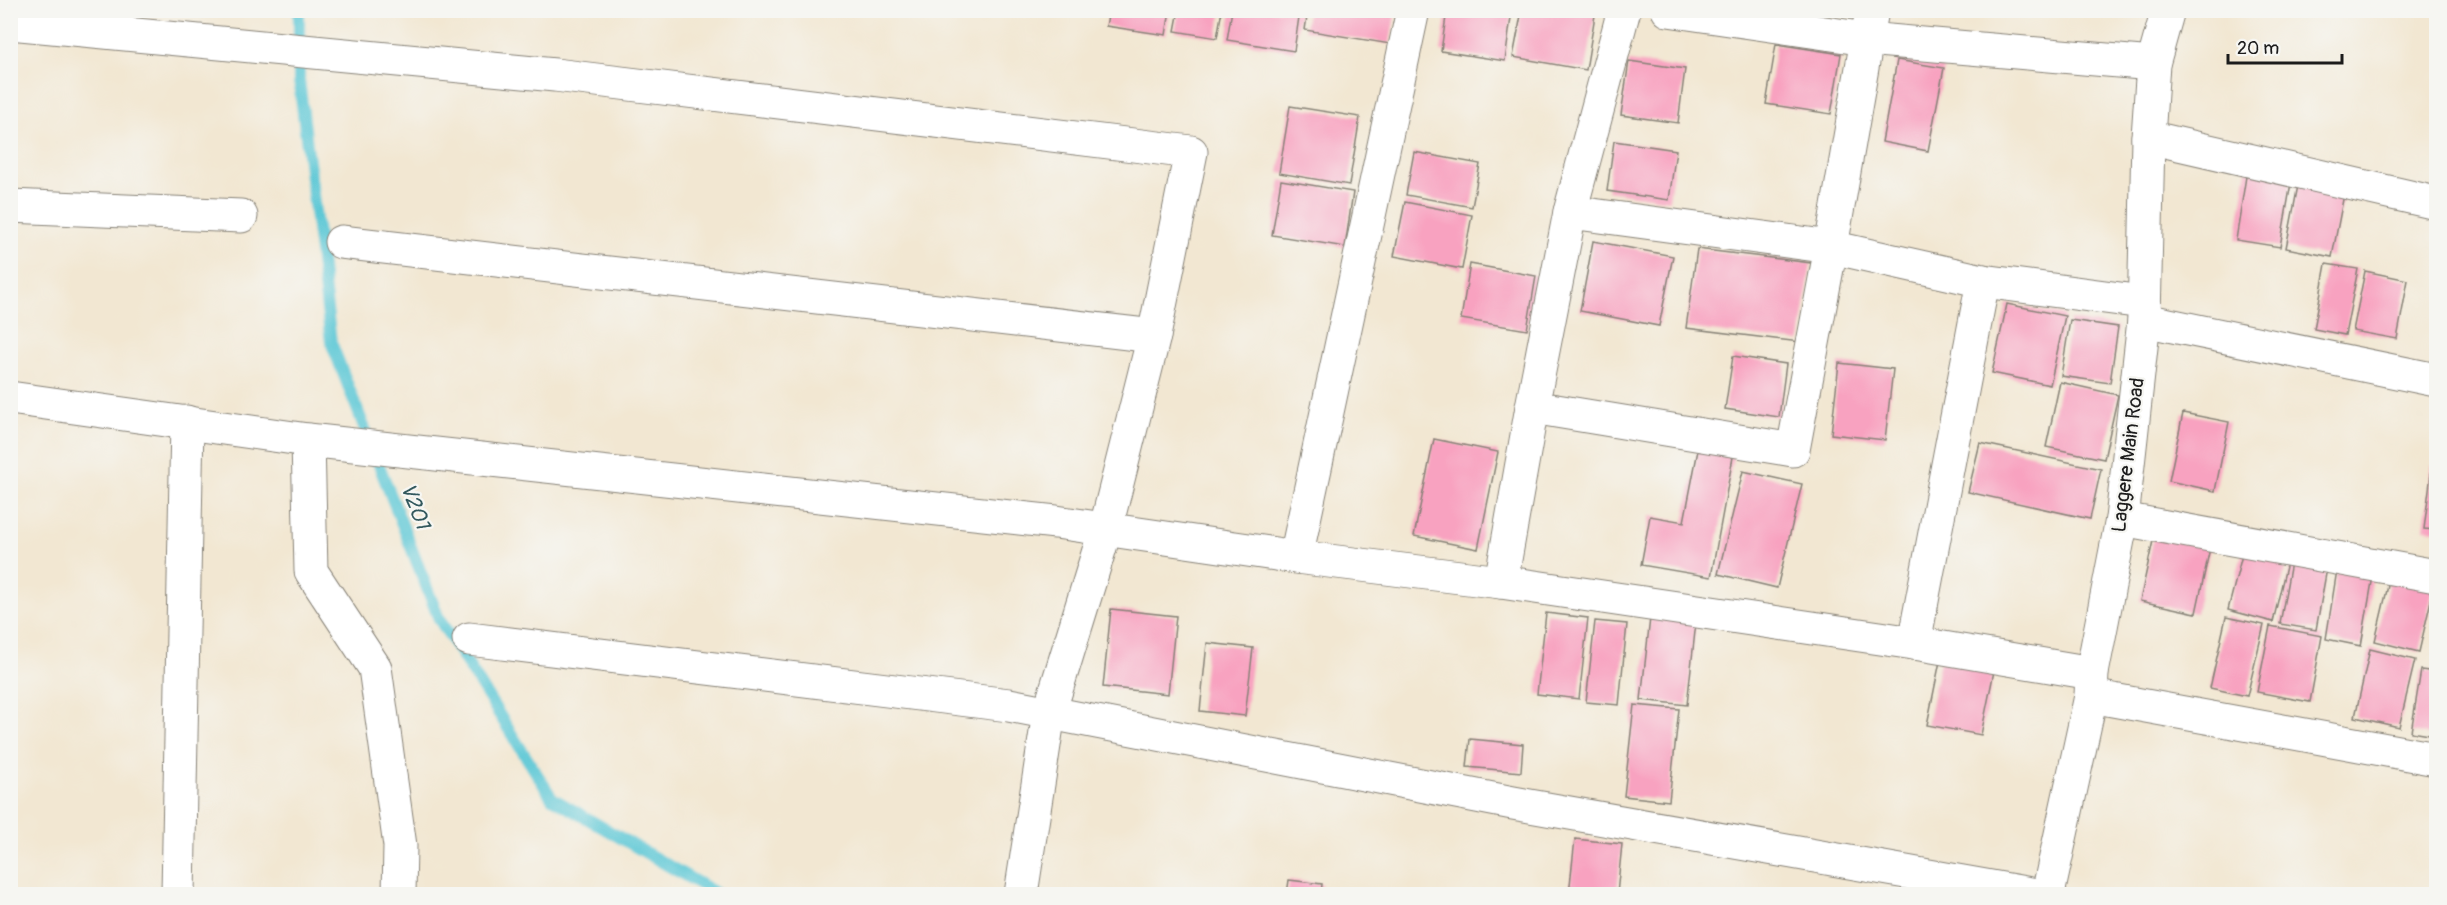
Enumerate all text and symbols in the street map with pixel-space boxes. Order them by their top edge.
scale bar [2228,27,2342,65]
text: 20 m [2237,37,2279,60]
street label: Laggere Main Road [2106,376,2150,534]
water label: V201 [394,479,437,534]

